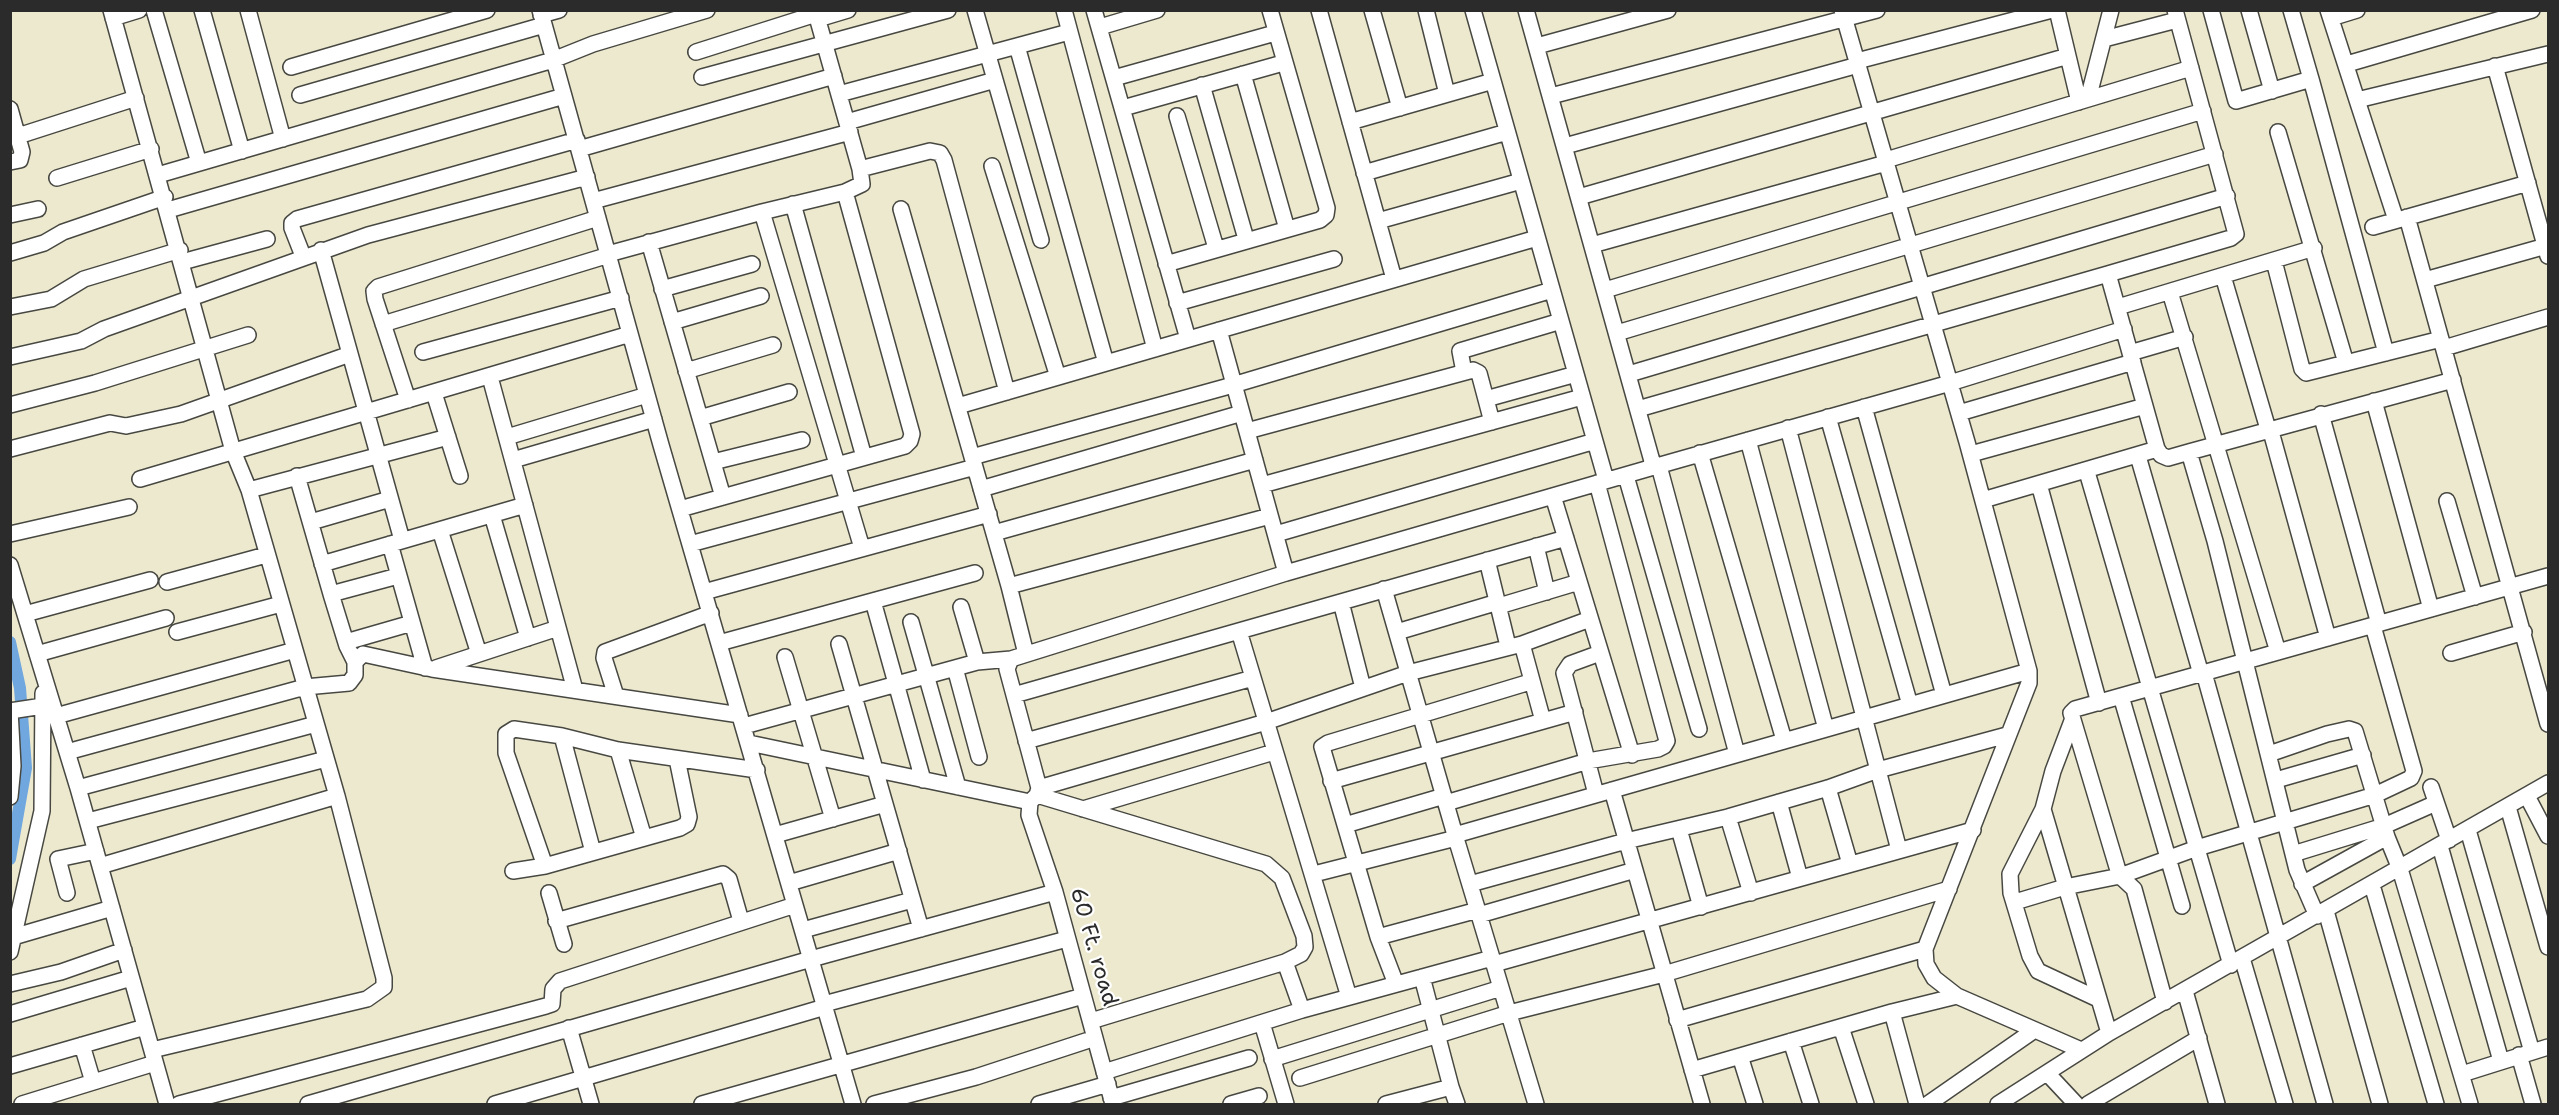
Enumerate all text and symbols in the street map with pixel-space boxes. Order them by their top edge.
street label: 60 Ft. road [1064,885,1122,1009]

